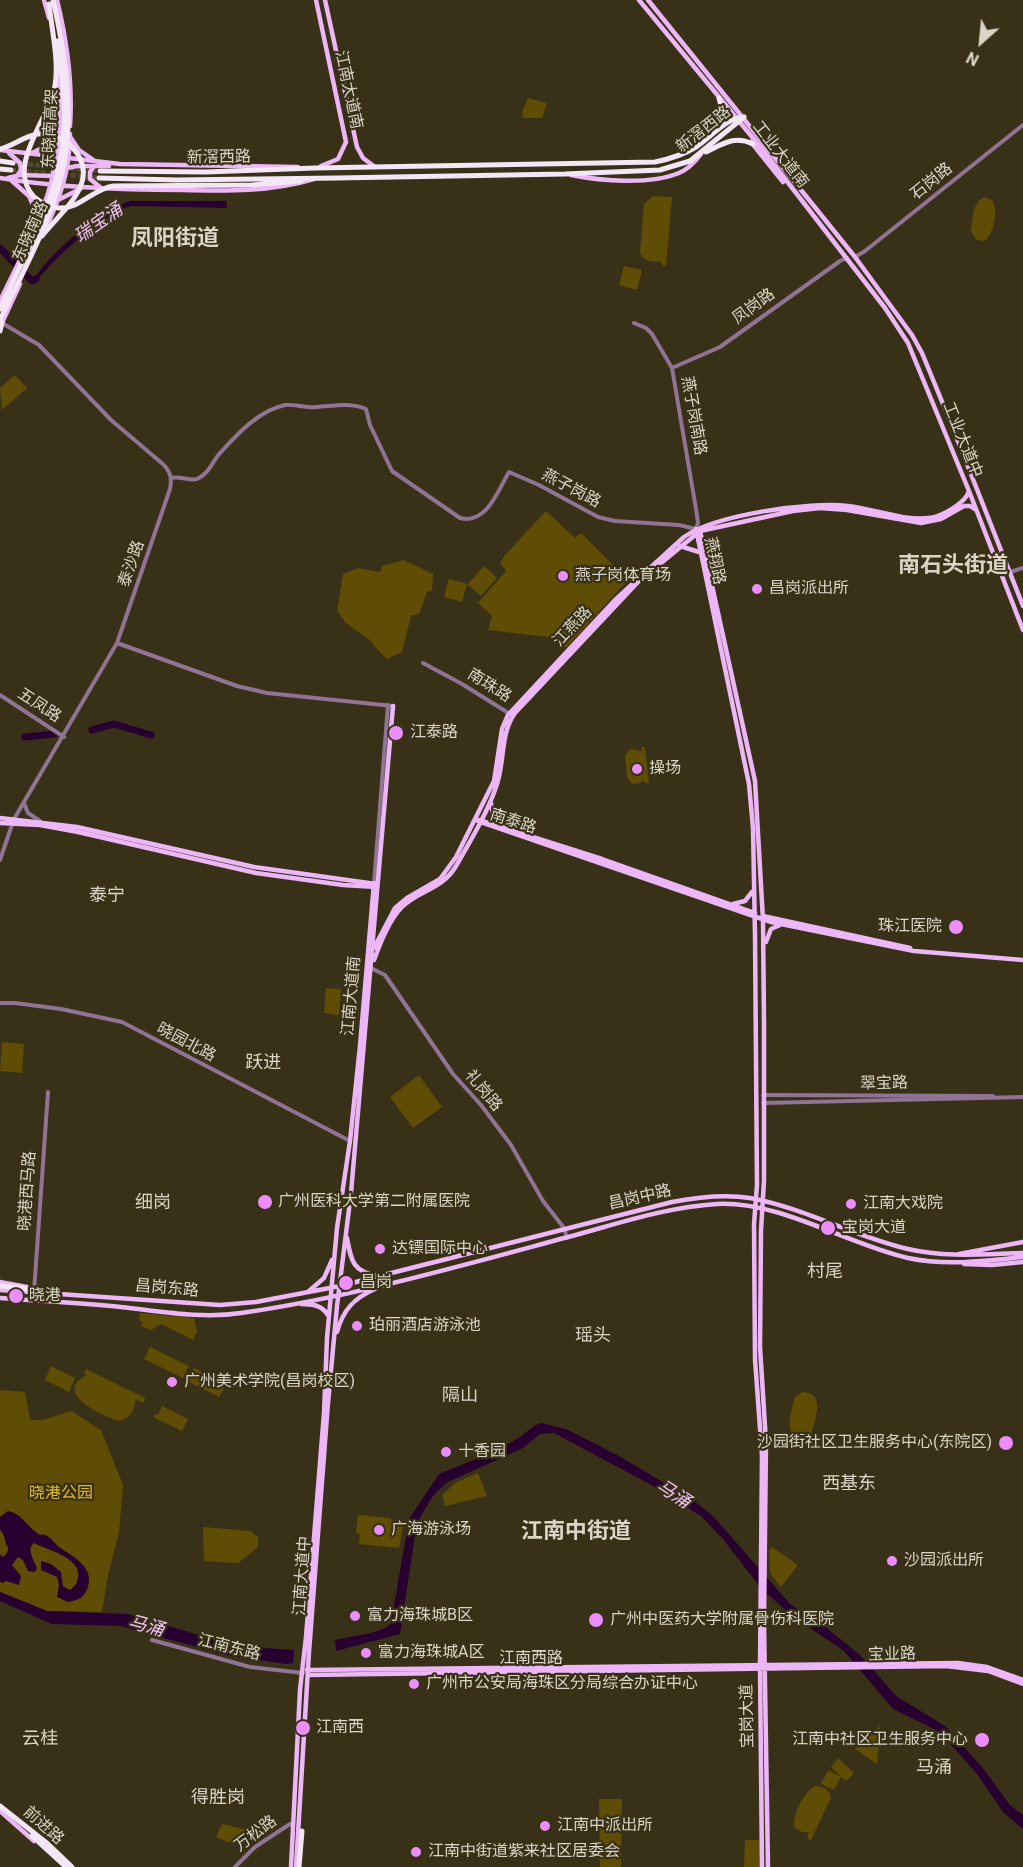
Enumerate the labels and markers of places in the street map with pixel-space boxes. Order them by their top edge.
place label: 燕子岗体育场 [575,566,671,586]
marker: 燕子岗体育场 [556,569,570,583]
place label: 昌岗派出所 [769,579,849,599]
marker: 昌岗派出所 [750,582,764,596]
place label: 江泰路 [410,723,458,743]
marker: 江泰路 [387,724,405,742]
place label: 操场 [649,759,681,779]
marker: 操场 [630,762,644,776]
place label: 珠江医院 [878,917,942,937]
marker: 珠江医院 [947,918,965,936]
place label: 广州医科大学第二附属医院 [278,1192,470,1212]
marker: 广州医科大学第二附属医院 [256,1193,274,1211]
place label: 江南大戏院 [863,1194,943,1214]
marker: 江南大戏院 [844,1197,858,1211]
place label: 宝岗大道 [842,1218,906,1238]
marker: 宝岗大道 [819,1219,837,1237]
place label: 达镖国际中心 [392,1239,488,1259]
marker: 达镖国际中心 [373,1242,387,1256]
place label: 昌岗 [360,1273,392,1293]
marker: 昌岗 [337,1274,355,1292]
place label: 晓港 [29,1286,61,1306]
marker: 晓港 [7,1287,25,1305]
place label: 珀丽酒店游泳池 [369,1316,481,1336]
marker: 珀丽酒店游泳池 [350,1319,364,1333]
place label: 广州美术学院(昌岗校区) [184,1372,355,1392]
marker: 广州美术学院(昌岗校区) [165,1375,179,1389]
place label: 沙园街社区卫生服务中心(东院区) [757,1433,992,1453]
marker: 沙园街社区卫生服务中心(东院区) [997,1434,1015,1452]
place label: 十香园 [458,1442,506,1462]
marker: 十香园 [439,1445,453,1459]
place label: 广海游泳场 [391,1520,471,1540]
marker: 广海游泳场 [372,1523,386,1537]
place label: 沙园派出所 [904,1551,984,1571]
marker: 沙园派出所 [885,1554,899,1568]
place label: 富力海珠城B区 [367,1606,473,1626]
marker: 富力海珠城B区 [348,1609,362,1623]
place label: 广州中医药大学附属骨伤科医院 [610,1610,834,1630]
marker: 广州中医药大学附属骨伤科医院 [587,1611,605,1629]
place label: 富力海珠城A区 [378,1643,484,1663]
marker: 富力海珠城A区 [359,1646,373,1660]
place label: 广州市公安局海珠区分局综合办证中心 [426,1674,698,1694]
marker: 广州市公安局海珠区分局综合办证中心 [407,1677,421,1691]
place label: 江南西 [316,1718,364,1738]
marker: 江南西 [294,1719,312,1737]
place label: 江南中社区卫生服务中心 [792,1730,968,1750]
marker: 江南中社区卫生服务中心 [973,1731,991,1749]
place label: 江南中派出所 [557,1816,653,1836]
marker: 江南中派出所 [538,1819,552,1833]
place label: 江南中街道紫来社区居委会 [428,1842,620,1862]
marker: 江南中街道紫来社区居委会 [409,1845,423,1859]

